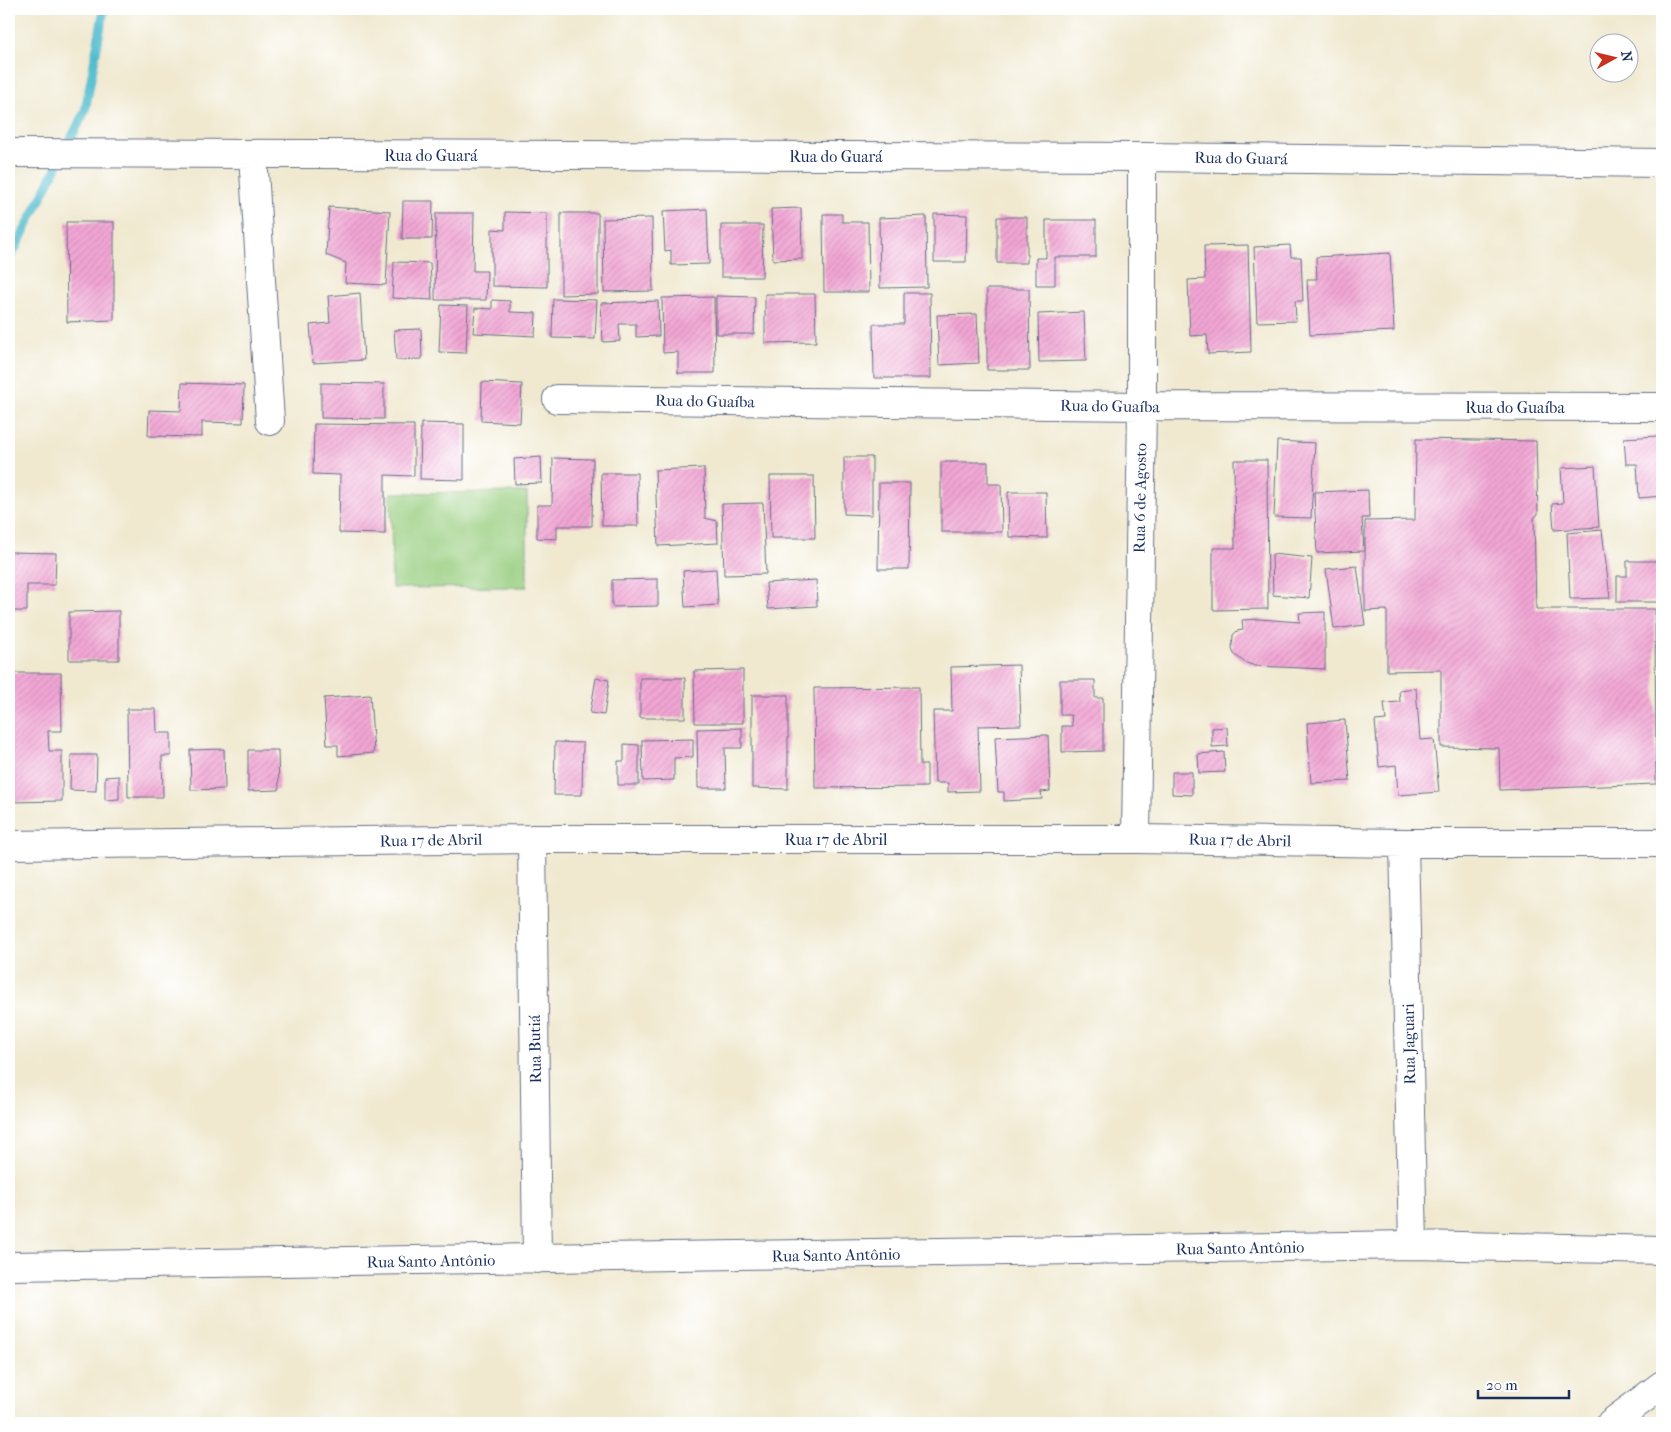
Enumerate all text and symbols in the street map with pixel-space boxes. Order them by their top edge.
north arrow [1588,32,1638,82]
text: N [1617,50,1636,63]
street label: Rua do Guará [384,146,478,165]
street label: Rua do Guará [789,147,883,166]
street label: Rua do Guará [1194,148,1288,168]
street label: Rua do Guaíba [655,391,756,411]
street label: Rua do Guaíba [1060,396,1161,416]
street label: Rua do Guaíba [1465,398,1565,417]
street label: Rua 6 de Agosto [1130,443,1150,553]
street label: Rua 17 de Abril [379,830,483,850]
street label: Rua 17 de Abril [785,830,888,849]
street label: Rua 17 de Abril [1188,830,1292,850]
street label: Rua Jaguari [1399,1003,1419,1085]
street label: Rua Butiá [525,1014,545,1083]
street label: Rua Santo Antônio [1176,1237,1304,1259]
street label: Rua Santo Antônio [772,1244,900,1266]
street label: Rua Santo Antônio [367,1250,495,1272]
scale bar [1478,1367,1570,1399]
text: 20 m [1486,1376,1518,1394]

